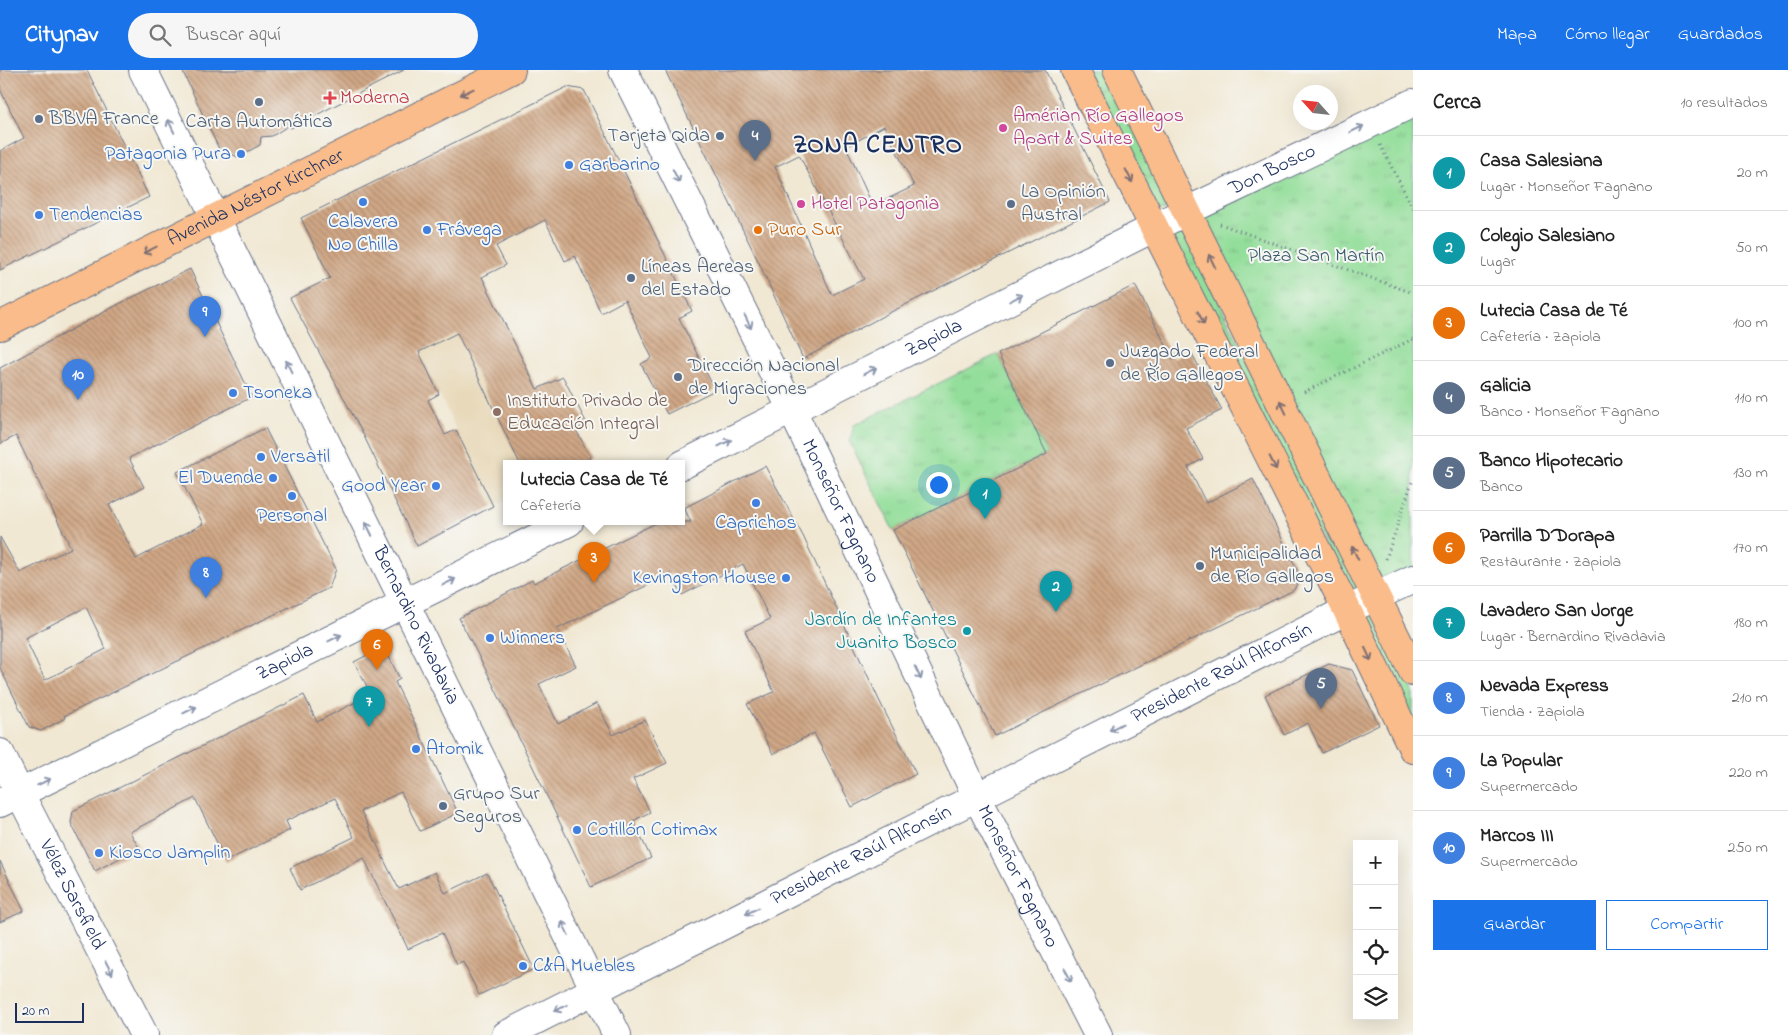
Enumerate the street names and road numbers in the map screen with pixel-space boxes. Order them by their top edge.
street label: Don Bosco [1223,137,1321,204]
street label: Avenida Néstor Kirchner [162,141,350,254]
street label: Zapiola [900,312,968,365]
street label: Monseñor Fagnano [794,434,887,588]
street label: Bernardino Rivadavia [364,541,467,710]
street label: Presidente Raúl Alfonsín [1126,615,1317,731]
street label: Zapiola [251,636,319,689]
street label: Presidente Raúl Alfonsín [766,797,957,913]
street label: Monseñor Fagnano [969,800,1066,953]
street label: Vélez Sarsfield [31,834,112,955]

